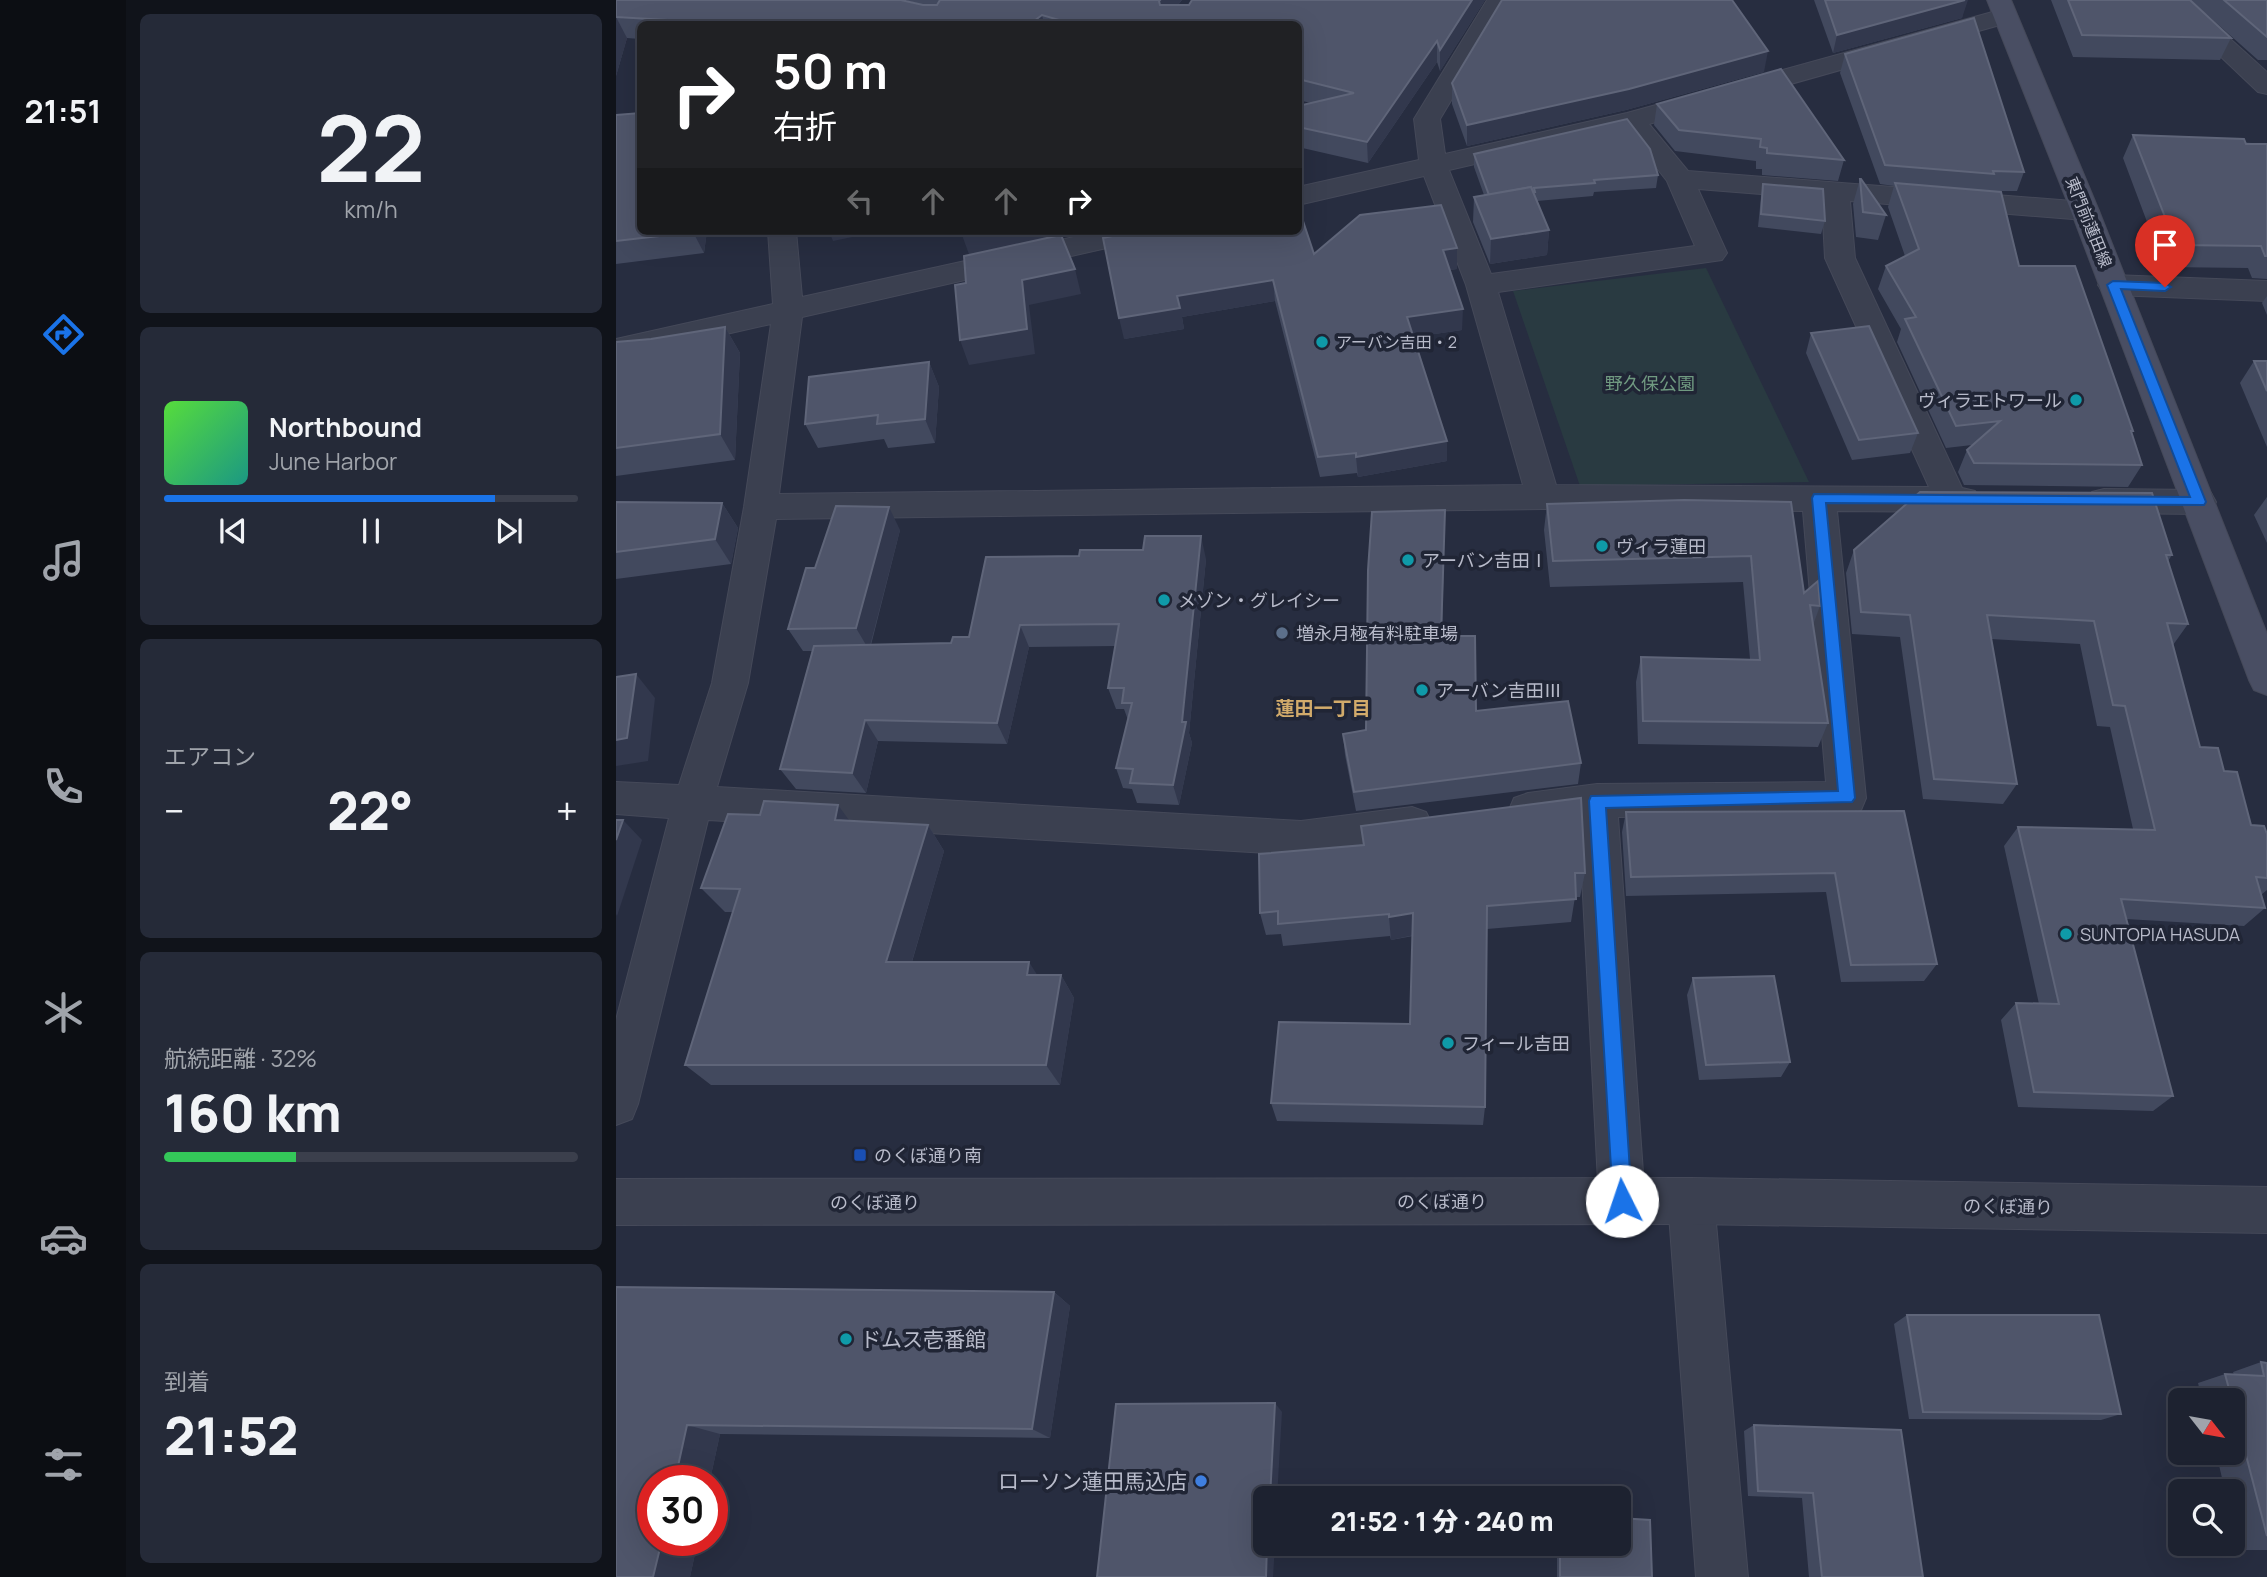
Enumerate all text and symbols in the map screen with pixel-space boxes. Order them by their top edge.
text: 50 m [773,37,888,104]
icon: right [658,49,749,140]
text: 22 [317,85,425,209]
text: 21:51 [25,89,101,133]
text: 右折 [773,104,837,148]
street label: 東門前蓮田線 [2061,173,2117,271]
icon: left [841,182,879,220]
icon: ahead [914,182,952,220]
icon: ahead [987,182,1025,220]
icon: right [1060,182,1098,220]
text: km/h [344,193,398,225]
pin [2135,215,2195,287]
icon: arrive [2146,226,2184,264]
icon: directions [39,310,88,359]
place label: アーバン吉田・2 [1336,331,1457,353]
marker: アーバン吉田・2 [1314,334,1330,350]
park label: 野久保公園 [1605,371,1695,395]
place label: ヴィラエトワール [1918,388,2062,412]
marker: ヴィラエトワール [2068,392,2084,408]
text: Northbound [269,409,422,445]
text: June Harbor [269,445,397,477]
icon: previous [214,512,252,550]
icon: pause [352,512,390,550]
icon: next [490,512,528,550]
place label: ヴィラ蓮田 [1616,534,1706,558]
icon: music [39,536,88,585]
marker: ヴィラ蓮田 [1594,538,1610,554]
place label: アーバン吉田Ⅰ [1422,548,1548,572]
marker: アーバン吉田Ⅰ [1400,552,1416,568]
place label: メゾン・グレイシー [1178,588,1340,612]
marker: メゾン・グレイシー [1156,592,1172,608]
place label: 増永月極有料駐車場 [1296,621,1458,645]
marker: 増永月極有料駐車場 [1274,625,1290,641]
place label: アーバン吉田Ⅲ [1436,678,1562,702]
marker: アーバン吉田Ⅲ [1414,682,1430,698]
district label: 蓮田一丁目 [1275,695,1371,721]
text: エアコン [164,740,256,772]
icon: phone [39,762,88,811]
text: 22° [327,775,413,846]
text: − [164,784,185,836]
text: + [556,784,578,836]
place label: SUNTOPIA HASUDA [2080,922,2241,946]
marker: SUNTOPIA HASUDA [2058,926,2074,942]
icon: climate [39,988,88,1037]
place label: フィール吉田 [1462,1031,1570,1055]
marker: フィール吉田 [1440,1035,1456,1051]
text: 航続距離 · 32% [164,1042,317,1074]
text: 160 km [164,1077,342,1148]
place label: のくぼ通り南 [874,1143,982,1167]
marker: のくぼ通り南 [852,1147,868,1163]
position arrow [1585,1164,1659,1238]
street label: のくぼ通り [1397,1189,1487,1213]
street label: のくぼ通り [830,1190,920,1214]
street label: のくぼ通り [1963,1193,2053,1219]
icon: car [39,1214,88,1263]
place label: ドムス壱番館 [860,1325,986,1353]
marker: ドムス壱番館 [838,1331,854,1347]
text: 到着 [164,1365,210,1397]
north arrow [2168,1388,2245,1465]
map controls [2168,1388,2245,1556]
text: 21:52 [164,1400,298,1471]
icon: filters [39,1440,88,1489]
speed limit sign: 30 [637,1465,728,1556]
place label: ローソン蓮田馬込店 [998,1467,1187,1495]
marker: ローソン蓮田馬込店 [1193,1473,1209,1489]
button: search [2168,1479,2245,1556]
text: 21:52 · 1 分 · 240 m [1330,1503,1554,1539]

